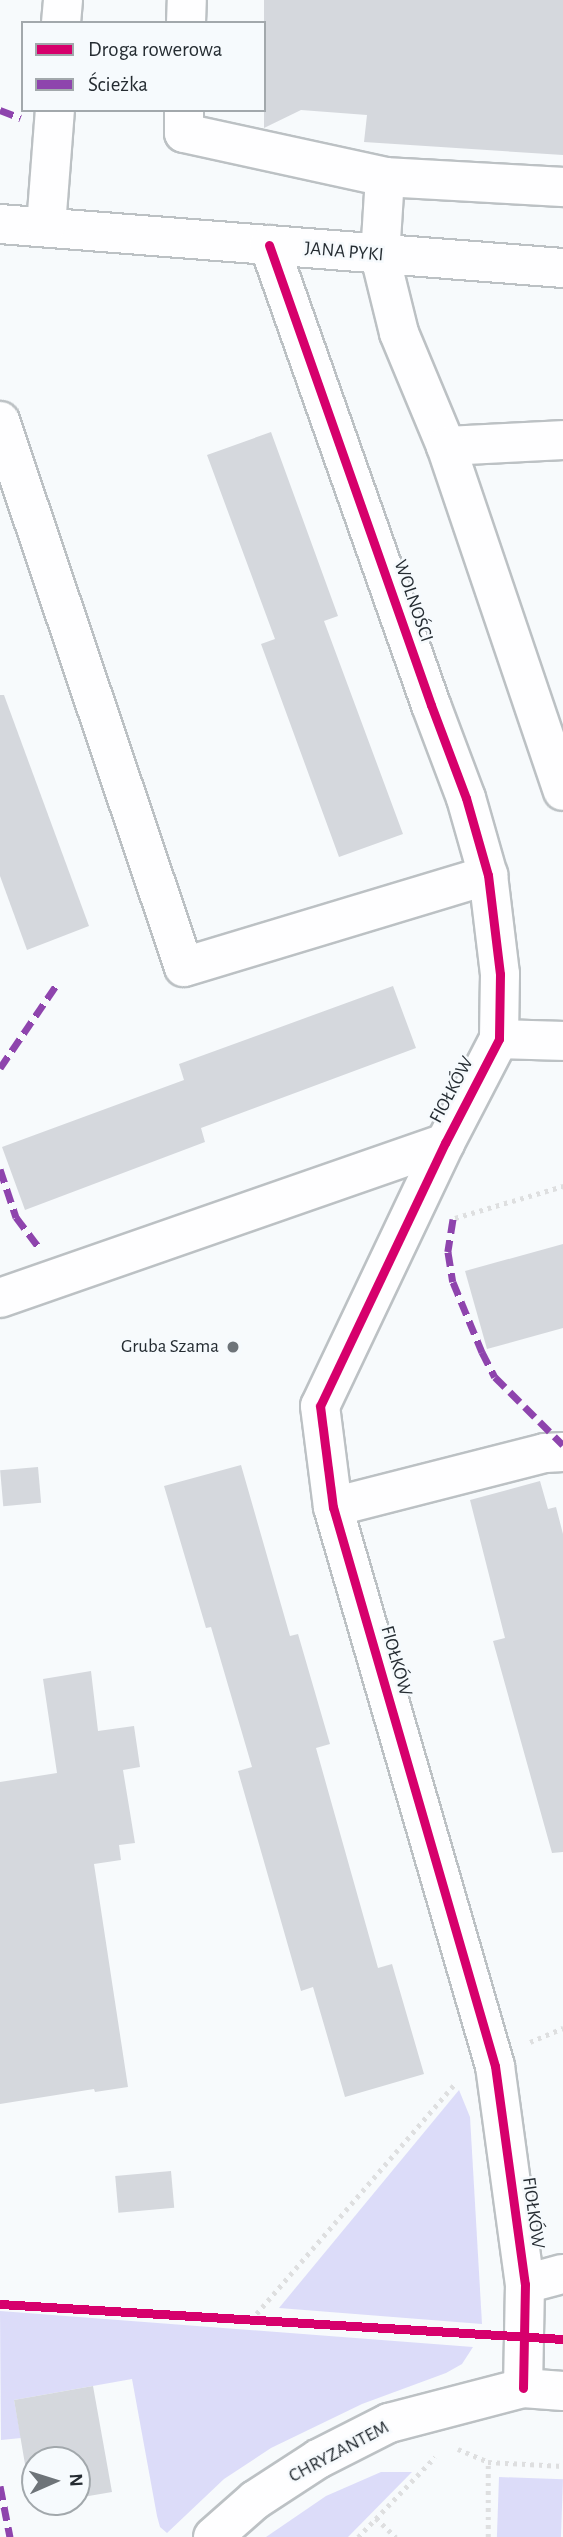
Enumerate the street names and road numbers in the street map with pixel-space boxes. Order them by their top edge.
street label: JANA PYKI [304,237,384,267]
street label: WOLNOŚCI [388,557,438,645]
street label: FIOŁKÓW [425,1053,479,1127]
street label: FIOŁKÓW [375,1623,417,1699]
street label: FIOŁKÓW [517,2176,549,2250]
street label: CHRYZANTEM [285,2416,393,2488]

